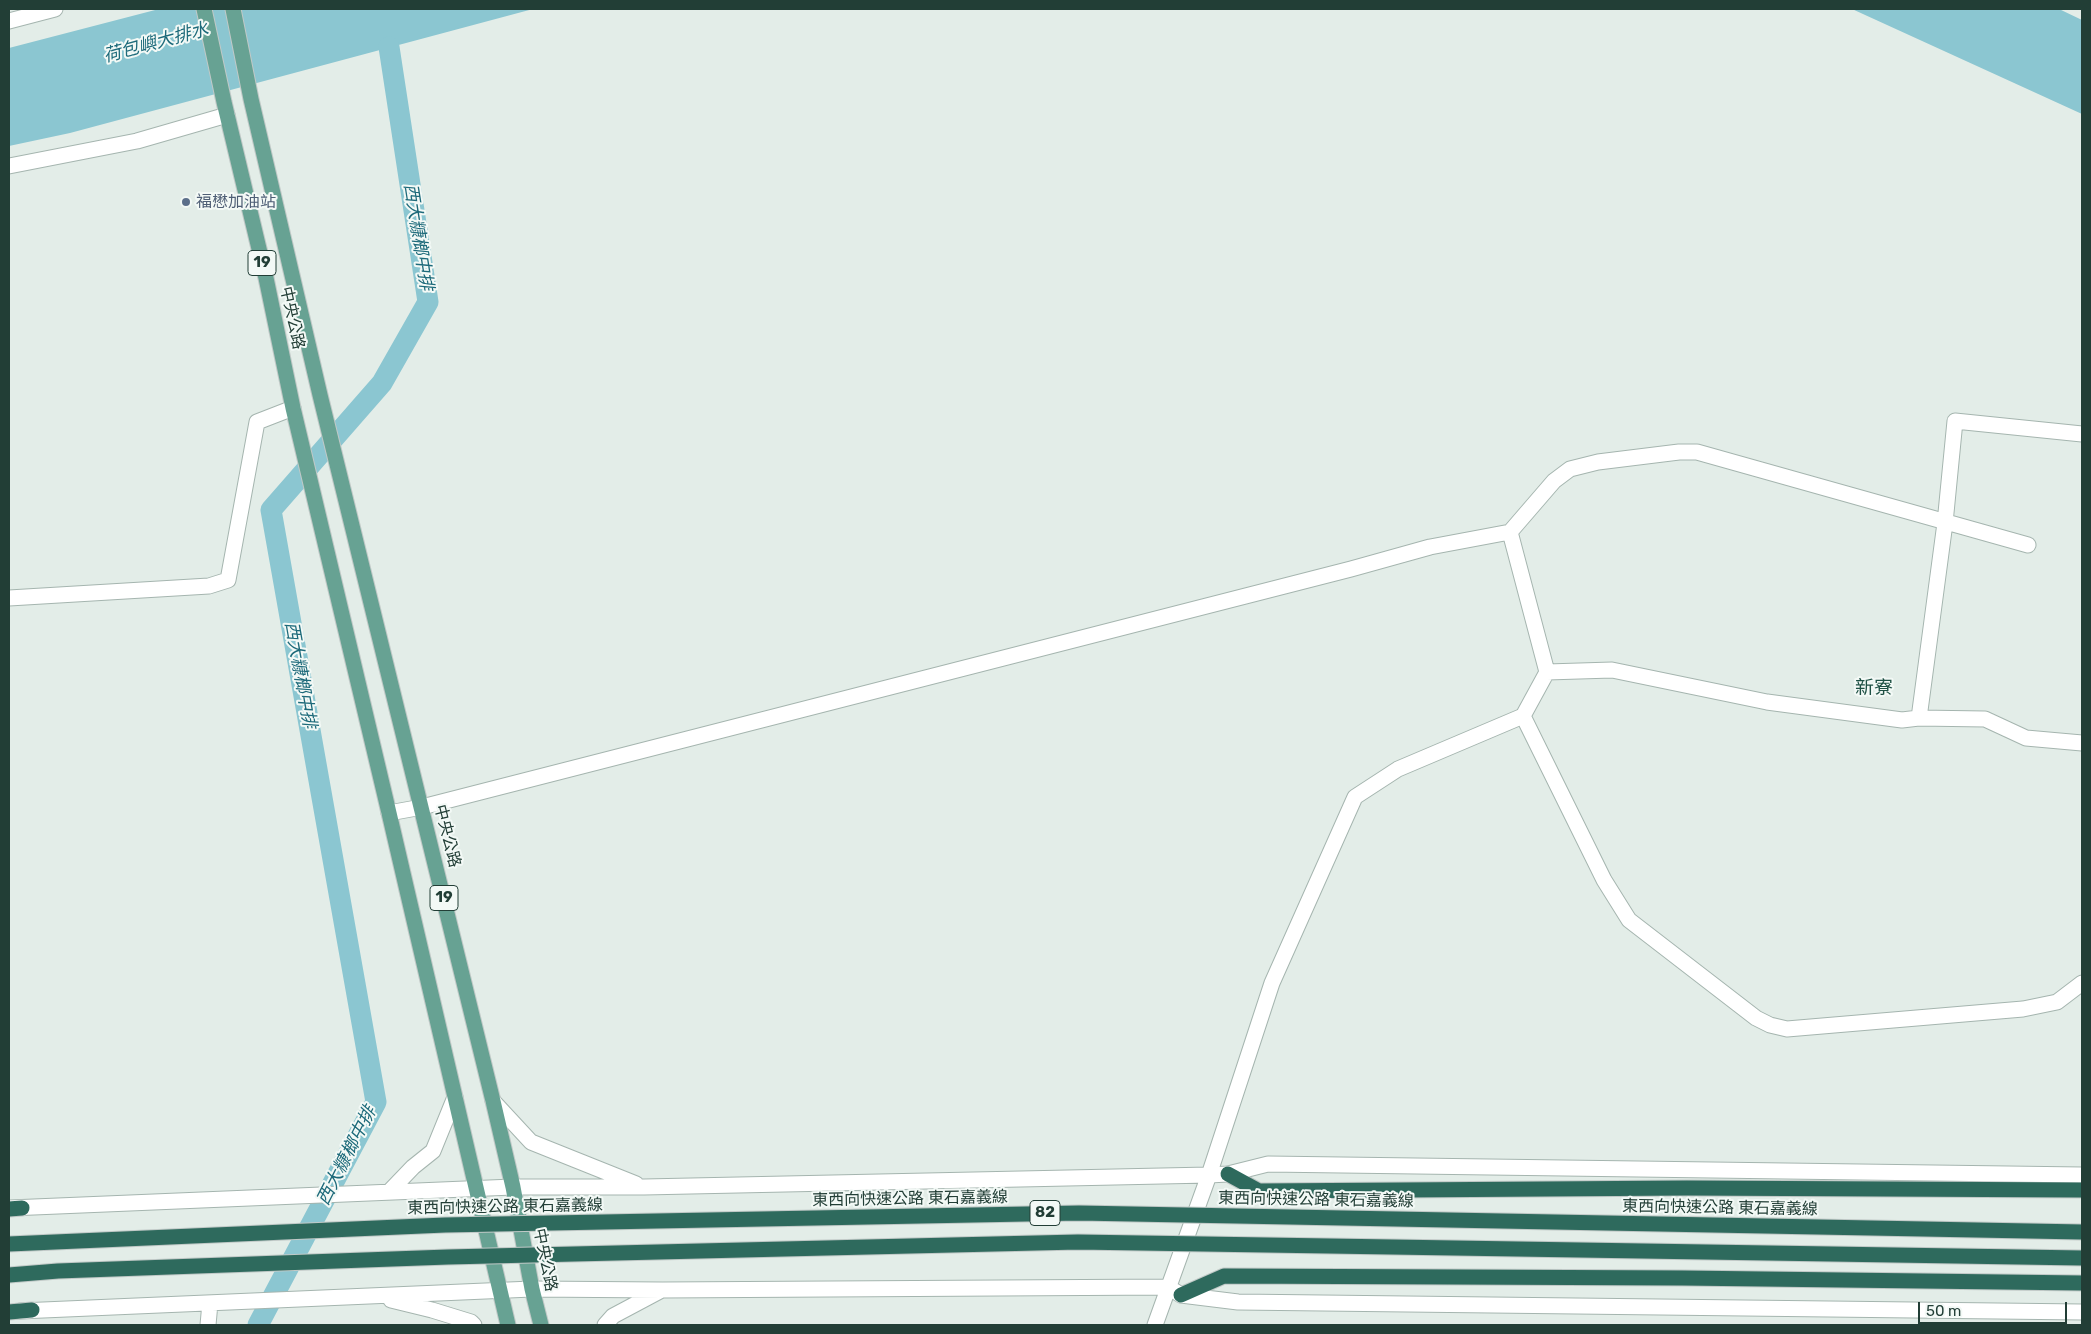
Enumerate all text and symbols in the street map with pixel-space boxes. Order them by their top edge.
water label: 荷包嶼大排水 [101,19,211,67]
water label: 西大糠榔中排 [399,182,437,292]
place label: 福懋加油站 [196,192,276,212]
marker: 福懋加油站 [180,196,192,208]
road number: 19 [248,250,276,276]
street label: 中央公路 [276,285,308,351]
water label: 西大糠榔中排 [280,620,320,730]
district label: 新寮 [1855,678,1893,700]
street label: 中央公路 [430,803,464,869]
road number: 19 [430,886,458,910]
water label: 西大糠榔中排 [313,1103,381,1209]
street label: 東西向快速公路 東石嘉義線 [812,1188,1008,1210]
street label: 東西向快速公路 東石嘉義線 [1218,1189,1414,1211]
street label: 東西向快速公路 東石嘉義線 [407,1196,603,1218]
street label: 東西向快速公路 東石嘉義線 [1622,1197,1818,1219]
road number: 82 [1030,1200,1060,1226]
street label: 中央公路 [529,1227,561,1293]
scale bar [1921,1292,2070,1324]
text: 50 m [1926,1302,1961,1320]

